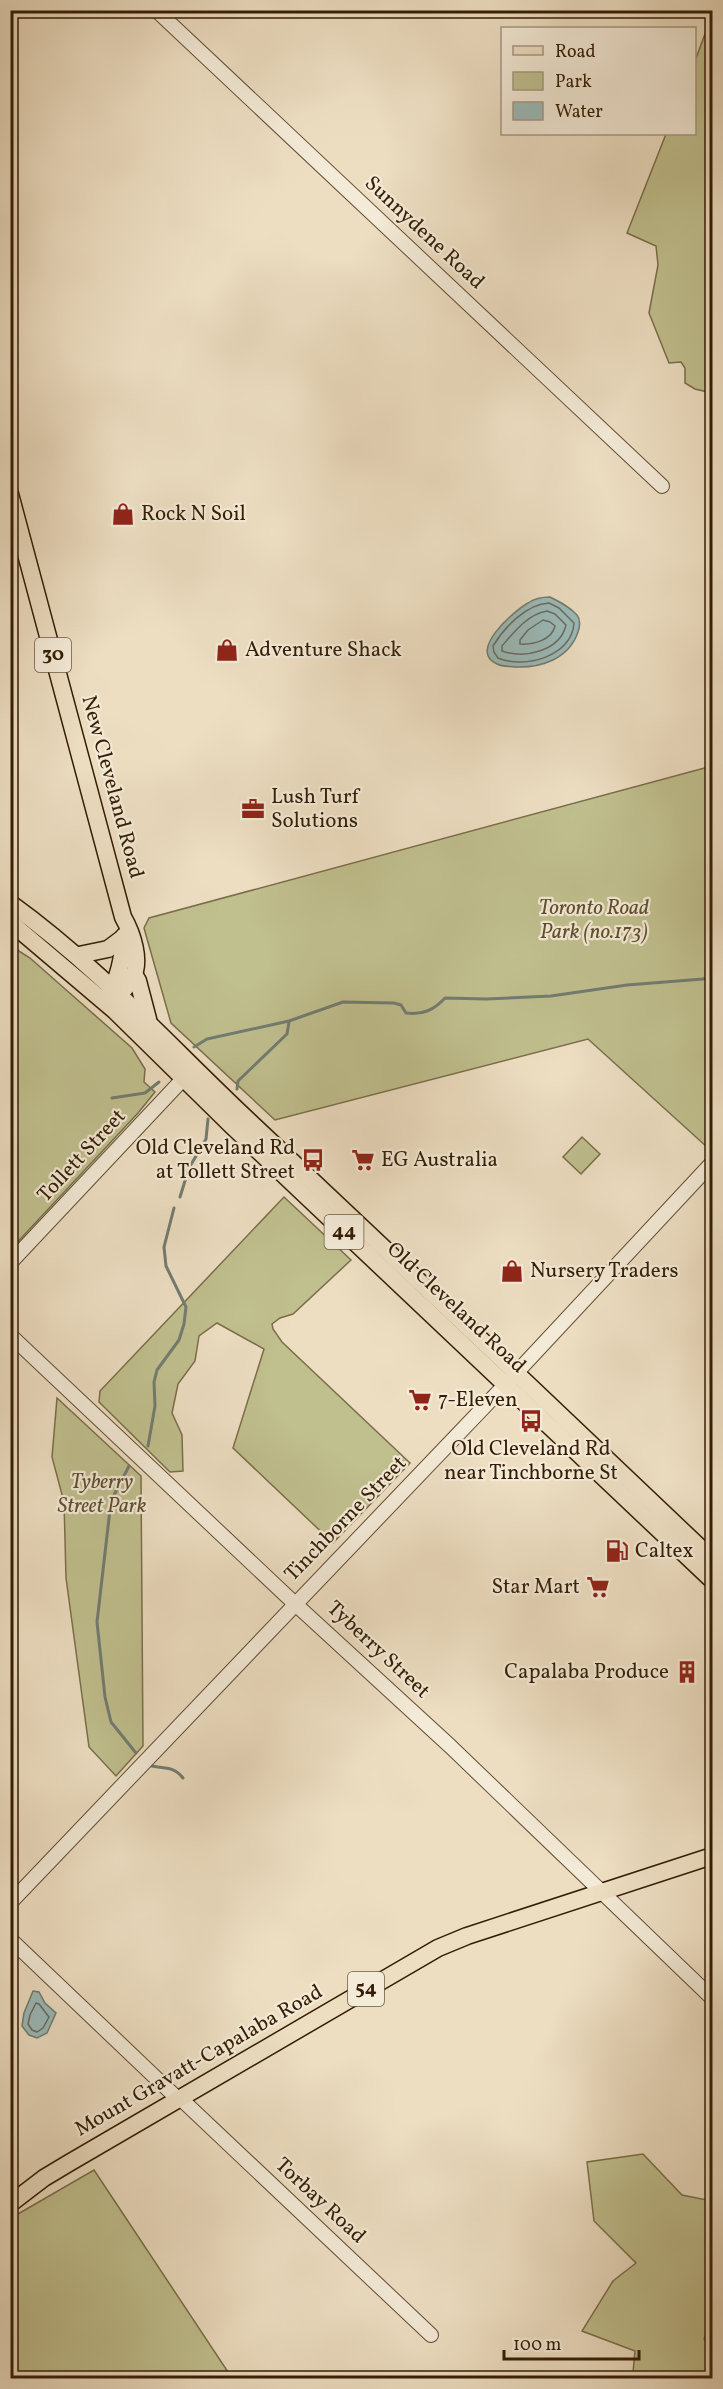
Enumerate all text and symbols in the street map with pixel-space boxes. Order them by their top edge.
legend [501,27,696,135]
text: Road [555,40,596,65]
text: Park [555,70,592,95]
text: Water [555,100,603,125]
street label: Sunnydene Road [358,170,490,296]
place label: Rock N Soil [141,500,246,529]
shop icon: Rock N Soil [110,501,136,527]
place label: Adventure Shack [245,636,402,665]
shop icon: Adventure Shack [214,637,240,663]
road number: 30 [35,638,71,672]
street label: New Cleveland Road [74,692,150,882]
place label: Lush Turf Solutions [271,783,361,836]
office icon: Lush Turf Solutions [240,796,266,822]
park label: Toronto Road Park (no.173) [539,894,649,947]
street label: Tollett Street [31,1103,133,1209]
place label: Old Cleveland Rd at Tollett Street [136,1134,295,1187]
place label: EG Australia [381,1146,498,1175]
bus stop icon: Old Cleveland Rd at Tollett Street [300,1147,326,1173]
supermarket icon: EG Australia [350,1147,376,1173]
road number: 44 [324,1215,364,1249]
street label: Old Cleveland Road [380,1236,532,1380]
place label: Nursery Traders [530,1257,679,1286]
shop icon: Nursery Traders [499,1258,525,1284]
place label: 7-Eleven [438,1386,518,1415]
supermarket icon: 7-Eleven [407,1387,433,1413]
bus stop icon: Old Cleveland Rd near Tinchborne St [518,1408,544,1434]
place label: Old Cleveland Rd near Tinchborne St [444,1435,618,1488]
street label: Tinchborne Street [278,1450,414,1588]
park label: Tyberry Street Park [58,1468,147,1521]
place label: Caltex [635,1537,694,1566]
fuel station icon: Caltex [604,1538,630,1564]
place label: Star Mart [491,1573,580,1602]
supermarket icon: Star Mart [585,1574,611,1600]
street label: Tyberry Street [320,1595,436,1705]
place label: Capalaba Produce [504,1658,669,1687]
building icon: Capalaba Produce [674,1659,700,1685]
road number: 54 [348,1972,384,2006]
street label: Mount Gravatt-Capalaba Road [70,1978,328,2144]
street label: Torbay Road [268,2151,372,2251]
scale bar [504,2323,639,2361]
text: 100 m [513,2333,562,2358]

